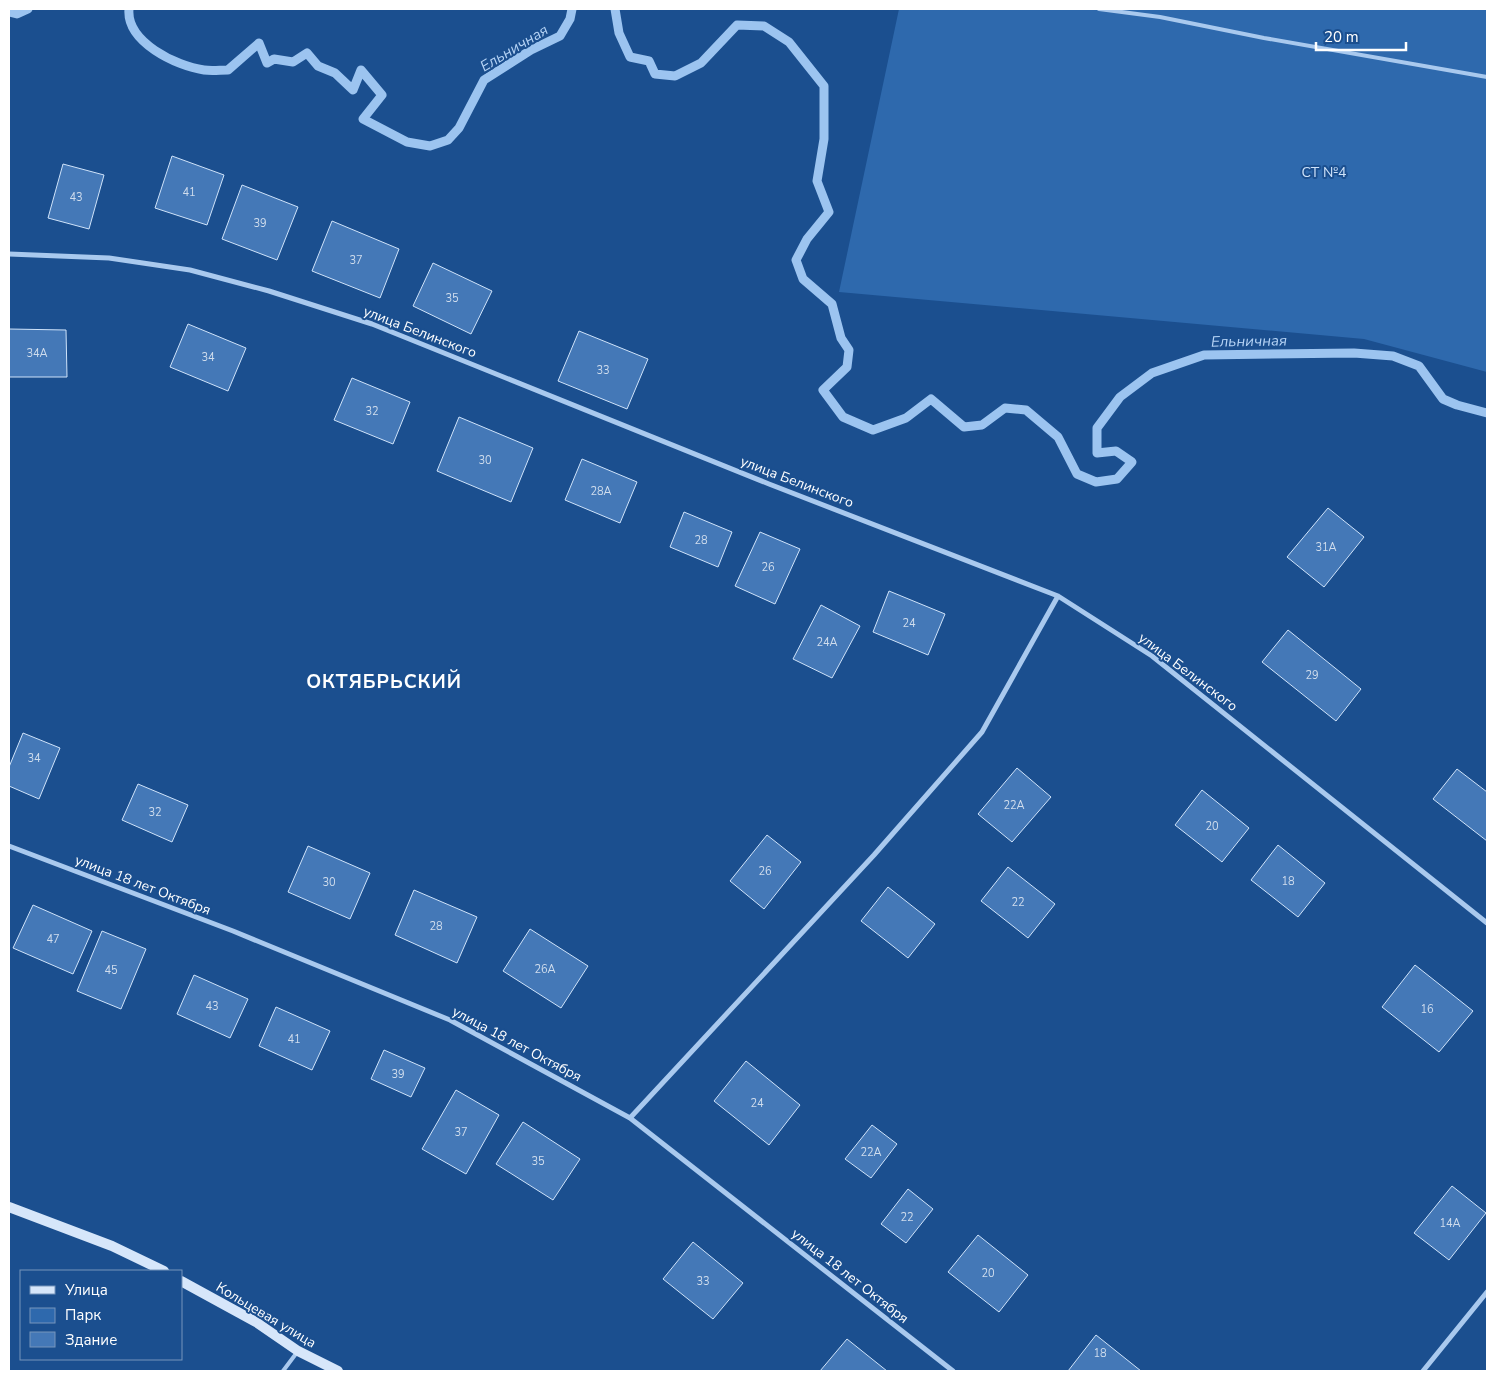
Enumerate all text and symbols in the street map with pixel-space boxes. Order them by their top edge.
water label: Ельничная [476,20,552,76]
scale bar [1316,20,1406,52]
text: 20 m [1324,27,1359,47]
park label: СТ №4 [1302,163,1346,182]
house number: 41 [182,185,196,200]
house number: 43 [69,190,83,205]
house number: 39 [253,216,267,231]
house number: 37 [349,253,363,268]
house number: 35 [445,291,459,306]
street label: улица Белинского [361,302,479,362]
water label: Ельничная [1211,330,1287,352]
house number: 34А [26,346,48,361]
house number: 34 [201,350,215,365]
house number: 33 [596,363,610,378]
house number: 32 [365,404,379,419]
street label: улица Белинского [738,452,856,512]
house number: 30 [478,453,492,468]
house number: 28А [590,484,612,499]
house number: 28 [694,533,708,548]
house number: 31А [1315,540,1337,555]
house number: 26 [761,560,775,575]
house number: 24 [902,616,916,631]
street label: улица Белинского [1134,628,1242,716]
house number: 24А [816,635,838,650]
house number: 29 [1305,668,1319,683]
district label: ОКТЯБРЬСКИЙ [306,669,462,695]
house number: 34 [27,751,41,766]
house number: 22А [1003,798,1025,813]
house number: 32 [148,805,162,820]
house number: 20 [1205,819,1219,834]
street label: улица 18 лет Октября [72,850,214,920]
house number: 26 [758,864,772,879]
house number: 18 [1281,874,1295,889]
house number: 30 [322,875,336,890]
house number: 22 [1011,895,1025,910]
house number: 28 [429,919,443,934]
house number: 47 [46,932,60,947]
house number: 26А [534,962,556,977]
house number: 45 [104,963,118,978]
house number: 43 [205,999,219,1014]
street label: улица 18 лет Октября [449,1002,585,1086]
house number: 16 [1420,1002,1434,1017]
house number: 41 [287,1032,301,1047]
house number: 39 [391,1067,405,1082]
house number: 24 [750,1096,764,1111]
house number: 37 [454,1125,468,1140]
house number: 22А [860,1145,882,1160]
house number: 35 [531,1154,545,1169]
house number: 22 [900,1210,914,1225]
house number: 14А [1439,1216,1461,1231]
street label: улица 18 лет Октября [787,1224,913,1328]
house number: 20 [981,1266,995,1281]
legend [20,1270,182,1360]
house number: 33 [696,1274,710,1289]
street label: Кольцевая улица [212,1278,320,1352]
text: Улица [64,1280,108,1300]
text: Парк [65,1305,101,1325]
text: Здание [65,1330,117,1350]
house number: 18 [1093,1346,1107,1361]

